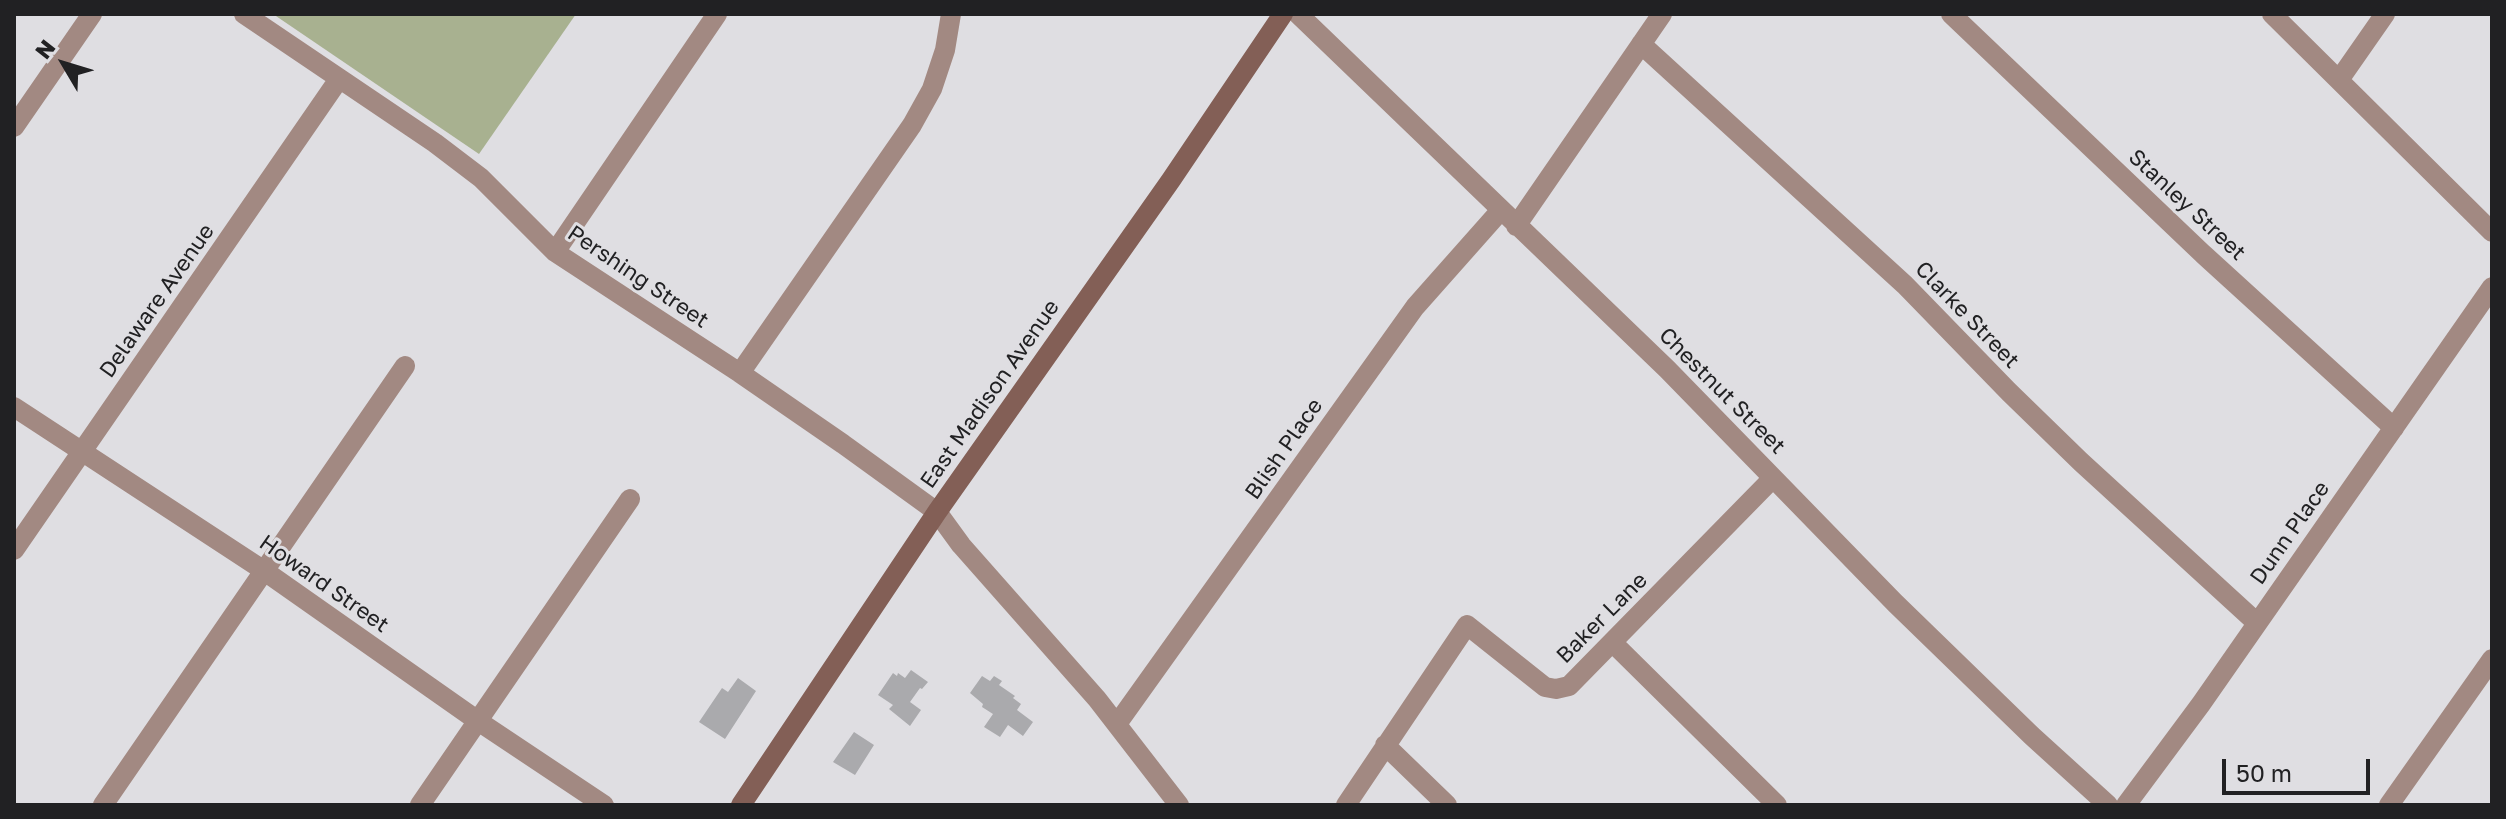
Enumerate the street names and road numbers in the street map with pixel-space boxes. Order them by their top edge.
street label: Stanley Street [2123,144,2251,266]
street label: Delaware Avenue [94,219,220,383]
street label: Pershing Street [563,220,713,334]
street label: Clarke Street [1909,256,2025,374]
street label: East Madison Avenue [915,295,1065,493]
street label: Chestnut Street [1653,322,1791,460]
street label: Blish Place [1240,394,1328,504]
street label: Dunn Place [2245,476,2335,590]
street label: Howard Street [254,530,394,638]
street label: Baker Lane [1551,567,1653,669]

